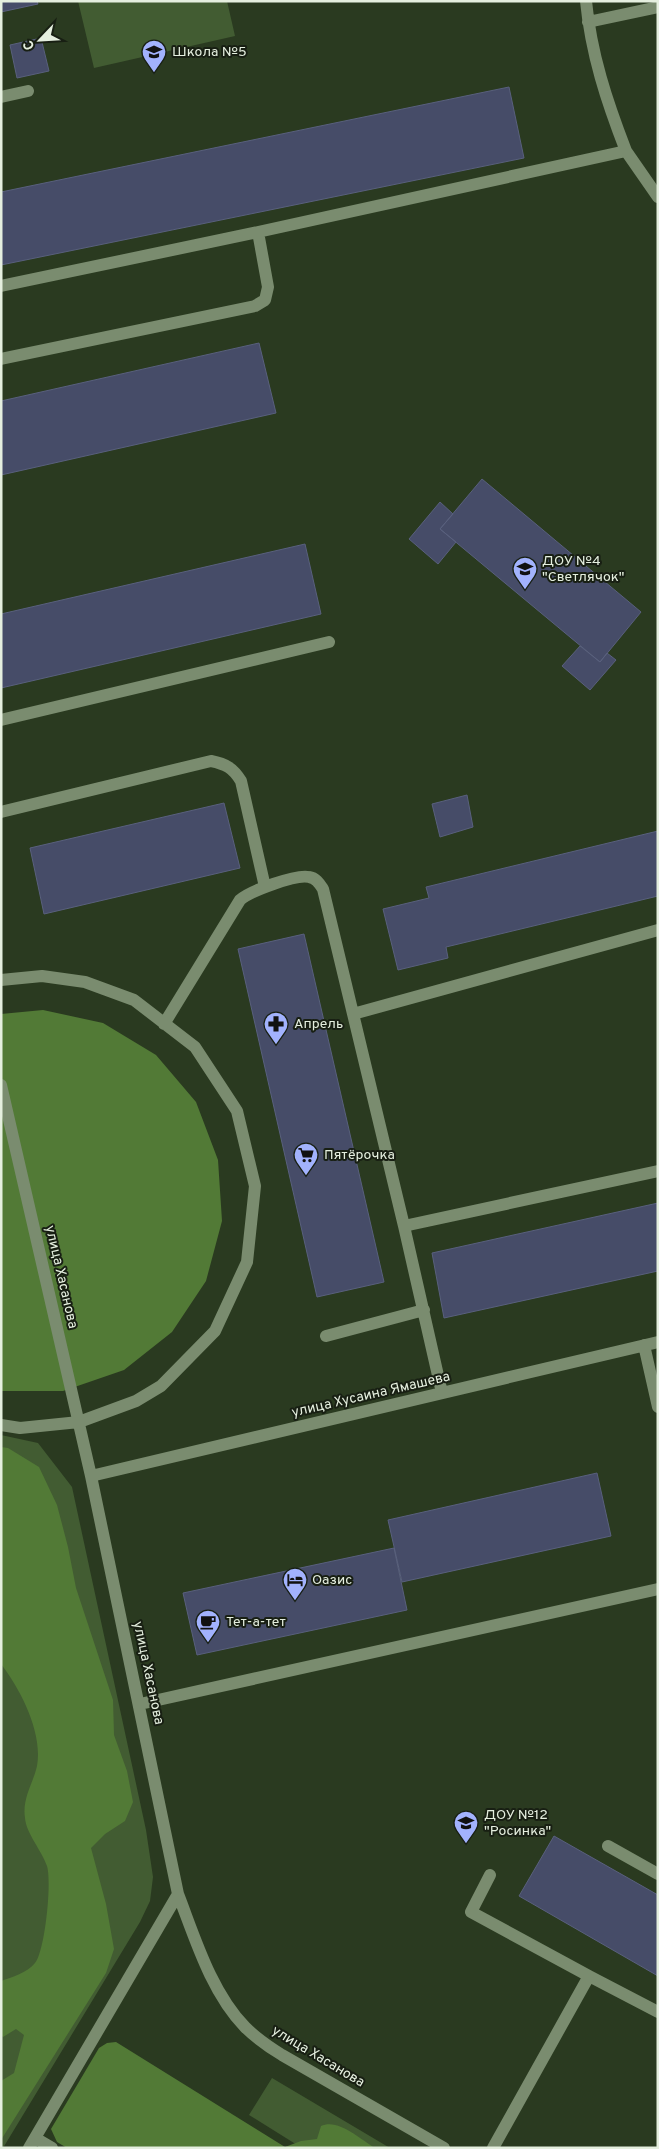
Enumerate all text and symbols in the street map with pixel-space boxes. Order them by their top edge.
north arrow [15,15,65,65]
text: С [20,37,39,53]
school or university icon: Школа №5 [141,39,167,73]
place label: Школа №5 [172,44,247,61]
place label: ДОУ №4 "Светлячок" [542,553,624,586]
school or university icon: ДОУ №4 "Светлячок" [512,556,538,590]
pharmacy icon: Апрель [263,1011,289,1045]
place label: Апрель [294,1016,343,1033]
supermarket icon: Пятёрочка [293,1142,319,1176]
place label: Пятёрочка [324,1147,395,1164]
street label: улица Хасанова [41,1224,81,1330]
street label: улица Хусаина Ямашева [290,1368,452,1422]
hotel icon: Оазис [282,1567,308,1601]
place label: Оазис [312,1572,352,1589]
cafe icon: Тет-а-тет [195,1609,221,1643]
place label: Тет-а-тет [226,1614,286,1631]
street label: улица Хасанова [129,1620,167,1726]
place label: ДОУ №12 "Росинка" [484,1807,551,1840]
school or university icon: ДОУ №12 "Росинка" [453,1810,479,1844]
street label: улица Хасанова [268,2023,368,2091]

